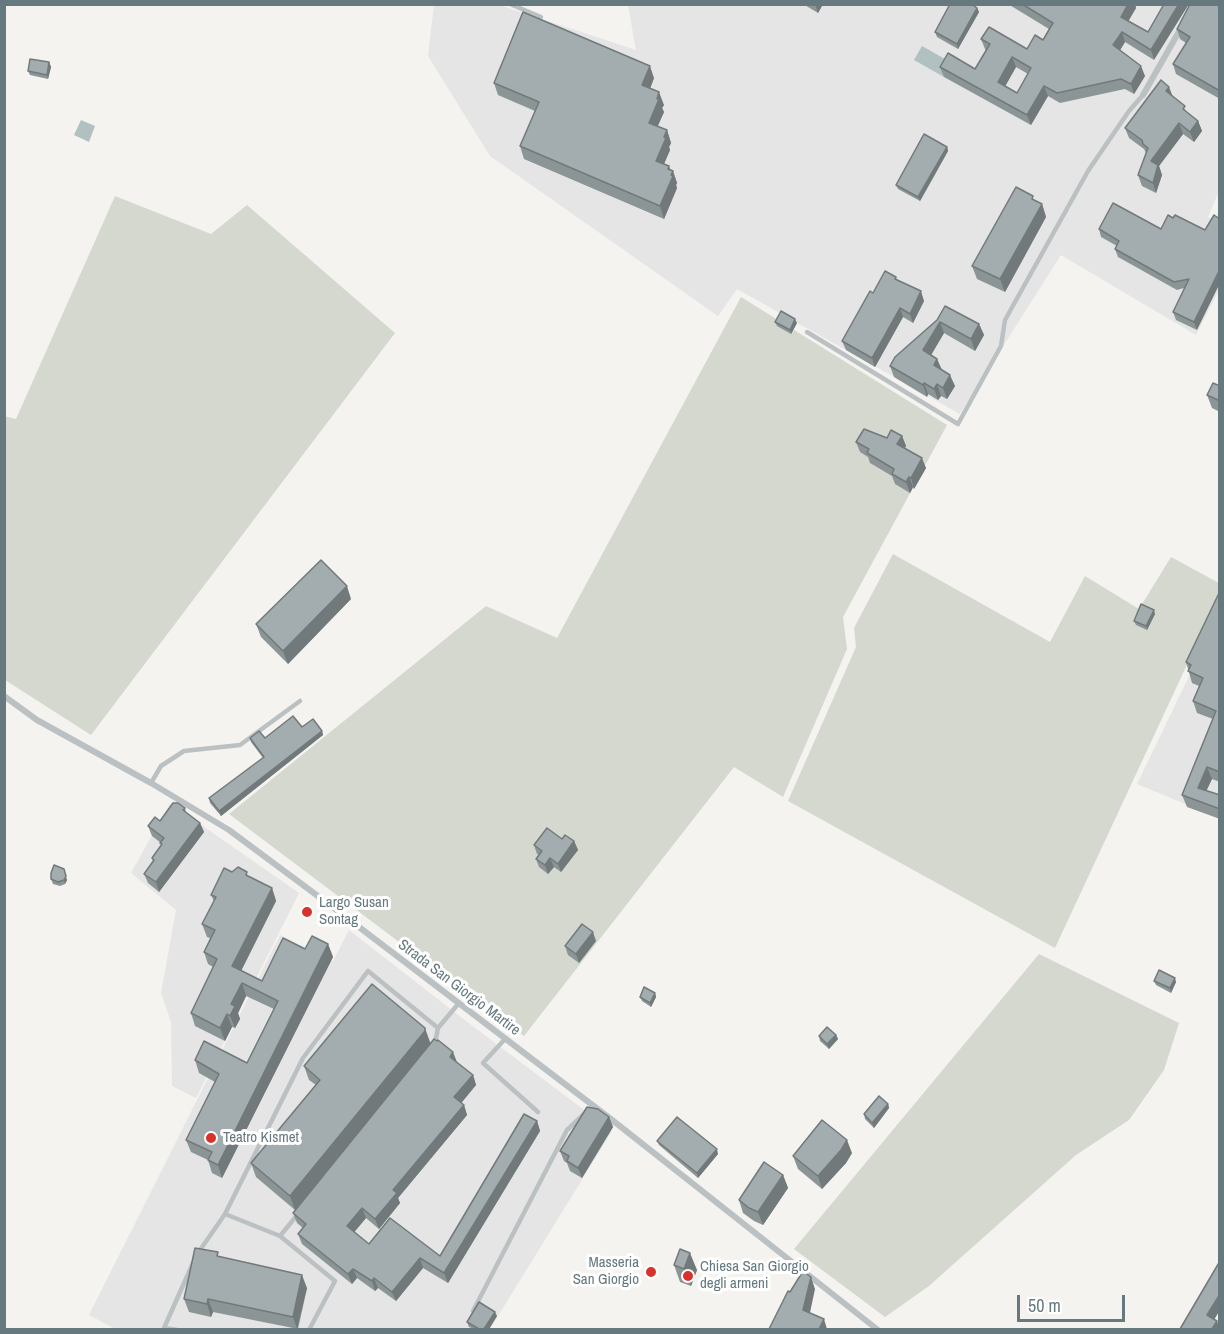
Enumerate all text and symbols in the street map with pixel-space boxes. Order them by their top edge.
place label: Largo Susan Sontag [319,894,389,929]
marker: Largo Susan Sontag [300,905,314,919]
street label: Strada San Giorgio Martire [394,936,524,1040]
place label: Teatro Kismet [223,1129,299,1147]
marker: Teatro Kismet [204,1131,218,1145]
place label: Masseria San Giorgio [573,1254,639,1289]
place label: Chiesa San Giorgio degli armeni [700,1258,809,1293]
marker: Masseria San Giorgio [644,1265,658,1279]
marker: Chiesa San Giorgio degli armeni [681,1269,695,1283]
scale bar [1020,1283,1128,1321]
text: 50 m [1028,1293,1061,1318]

